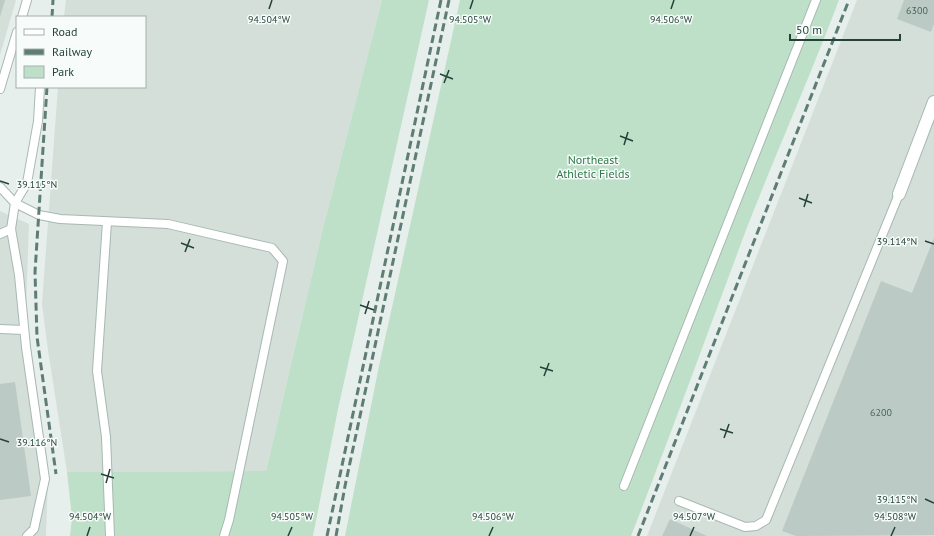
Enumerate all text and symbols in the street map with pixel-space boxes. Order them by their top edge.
house number: 6300 [906,4,928,17]
text: 94.504°W [248,13,291,26]
text: 94.505°W [449,13,492,26]
text: 94.506°W [650,13,693,26]
legend [16,16,146,88]
scale bar [790,16,900,42]
text: 50 m [796,22,822,37]
text: Road [52,24,77,39]
text: Railway [52,44,92,59]
text: Park [52,64,74,79]
park label: Northeast Athletic Fields [556,152,630,181]
text: 39.115°N [17,178,57,191]
text: 39.114°N [877,235,917,248]
house number: 6200 [870,406,892,419]
text: 39.116°N [17,436,57,449]
text: 39.115°N [877,493,917,506]
text: 94.504°W [69,510,112,523]
text: 94.505°W [271,510,314,523]
text: 94.506°W [472,510,515,523]
text: 94.507°W [673,510,716,523]
text: 94.508°W [874,510,917,523]

